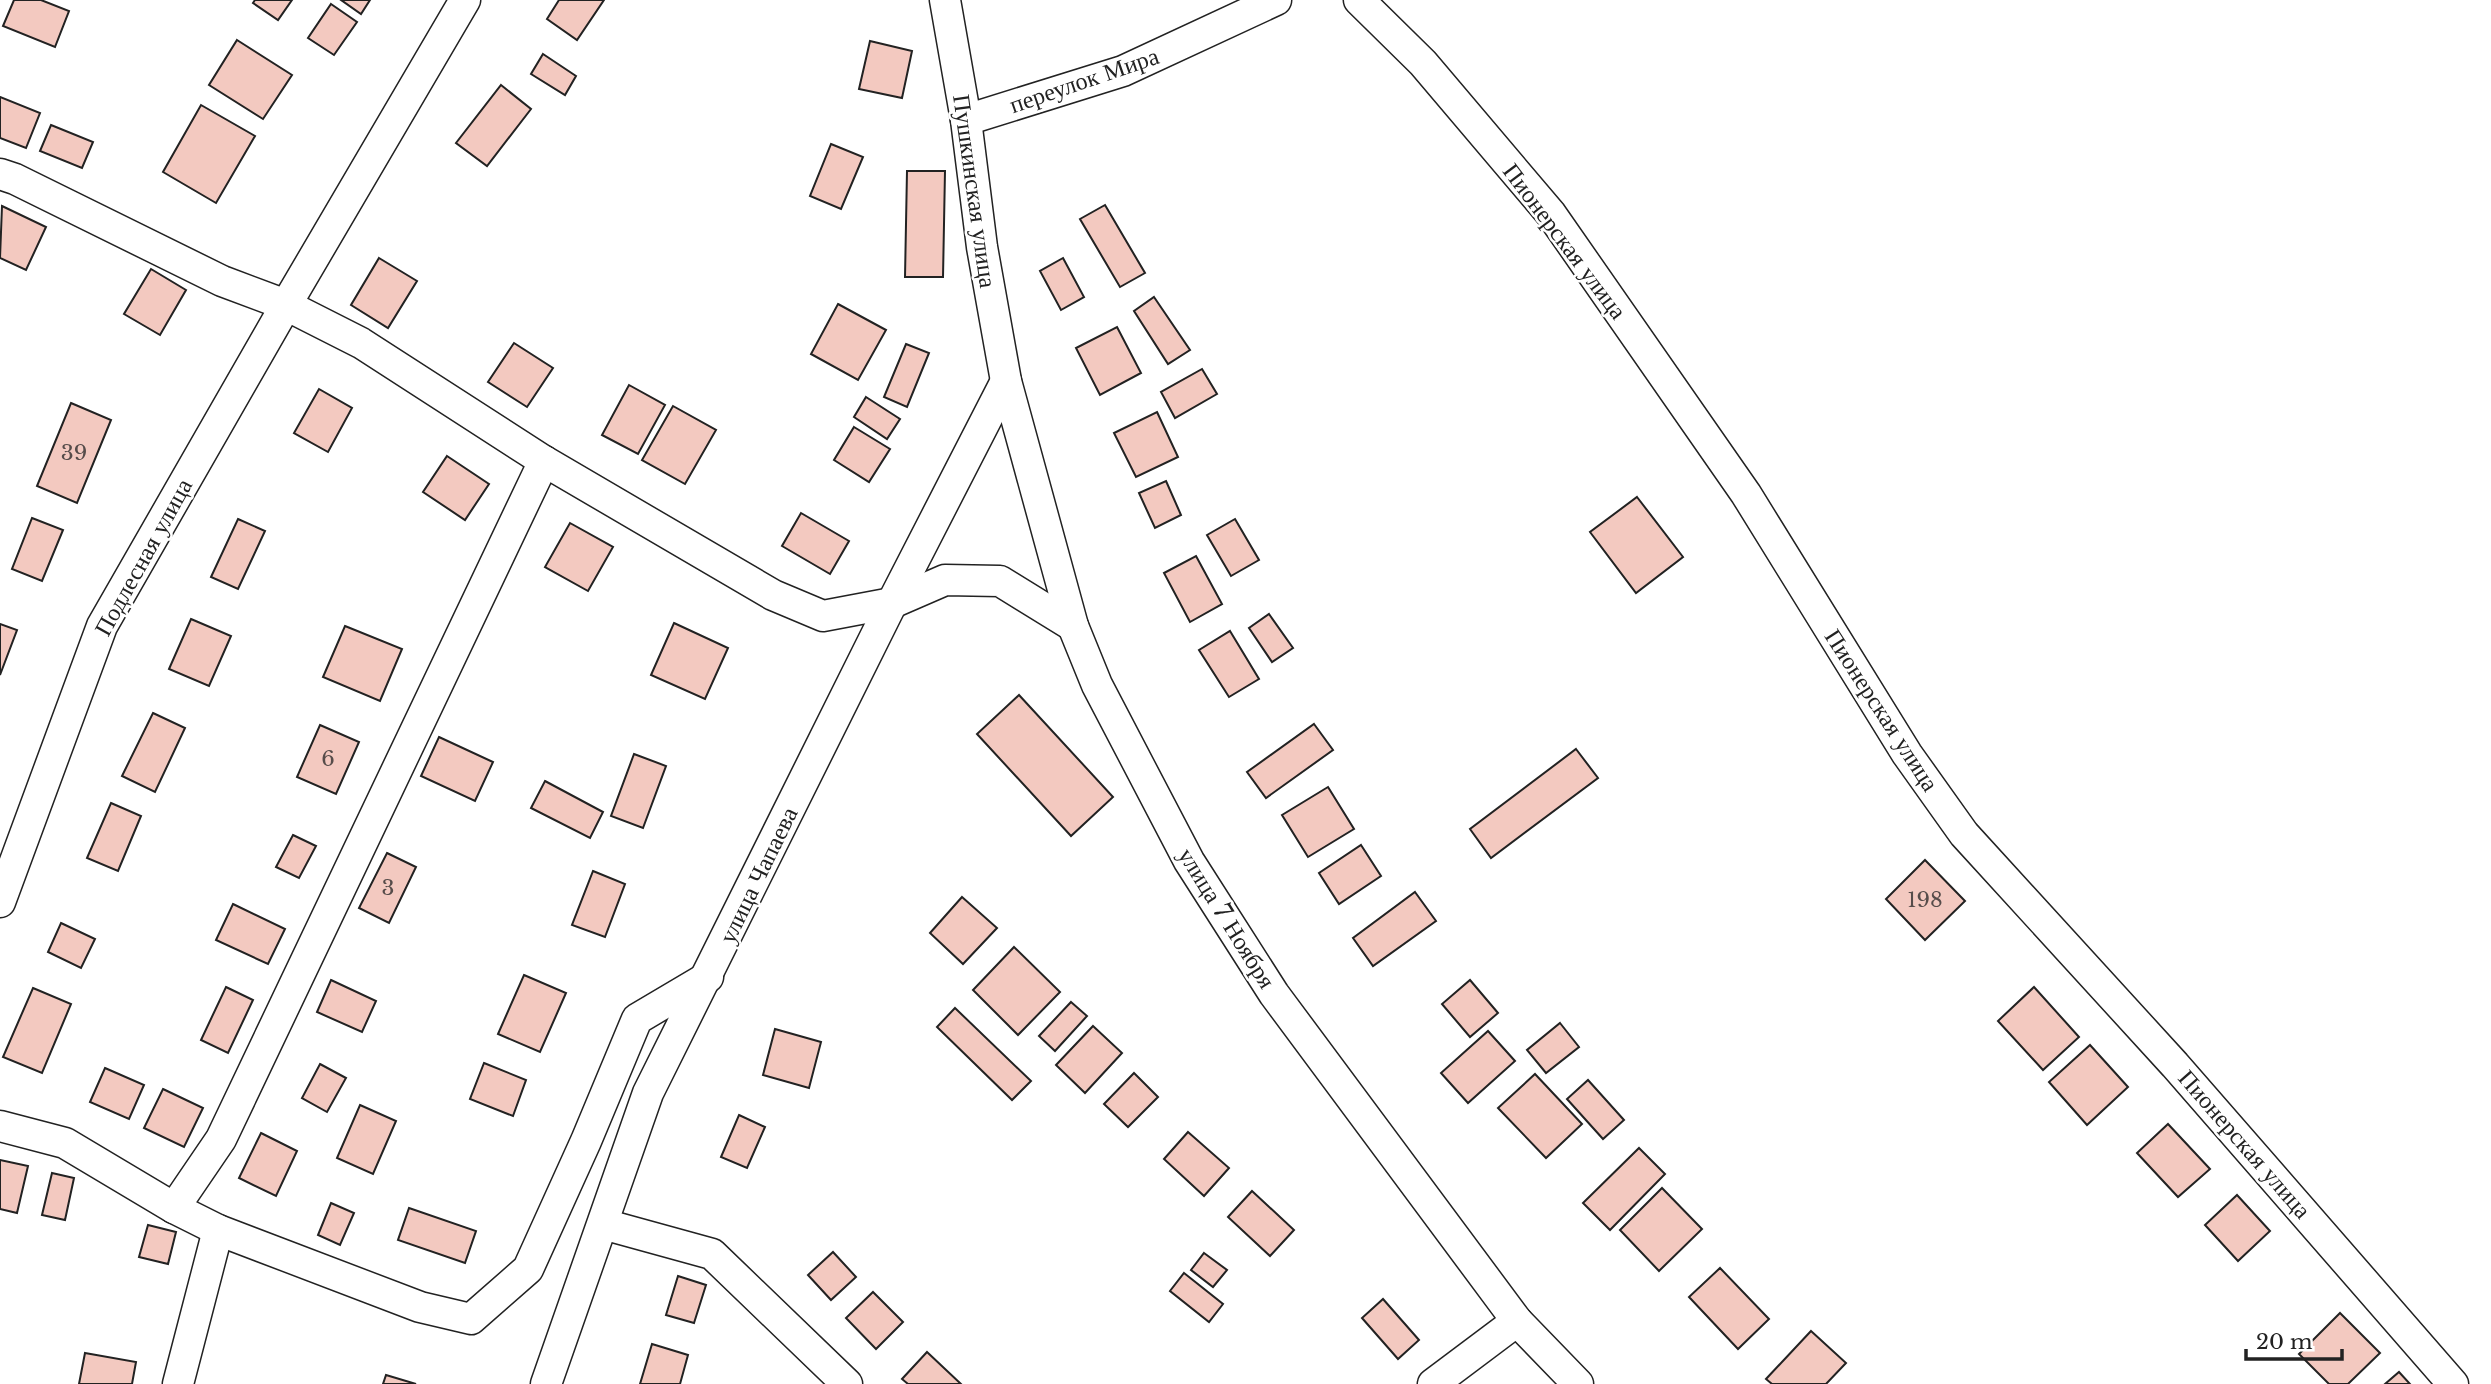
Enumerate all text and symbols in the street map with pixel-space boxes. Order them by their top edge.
street label: переулок Мира [1006,41,1163,119]
street label: Пушкинская улица [947,92,1003,290]
street label: Пионерская улица [1497,157,1633,325]
house number: 39 [61,440,87,466]
street label: Подлесная улица [88,473,198,641]
street label: Пионерская улица [1819,623,1945,797]
house number: 6 [321,746,335,772]
street label: улица Чапаева [713,802,804,948]
street label: улица 7 Ноября [1172,842,1282,994]
house number: 3 [382,875,394,901]
house number: 198 [1907,887,1943,913]
street label: Пионерская улица [2173,1064,2318,1225]
scale bar [2246,1318,2342,1362]
text: 20 m [2256,1329,2313,1355]

